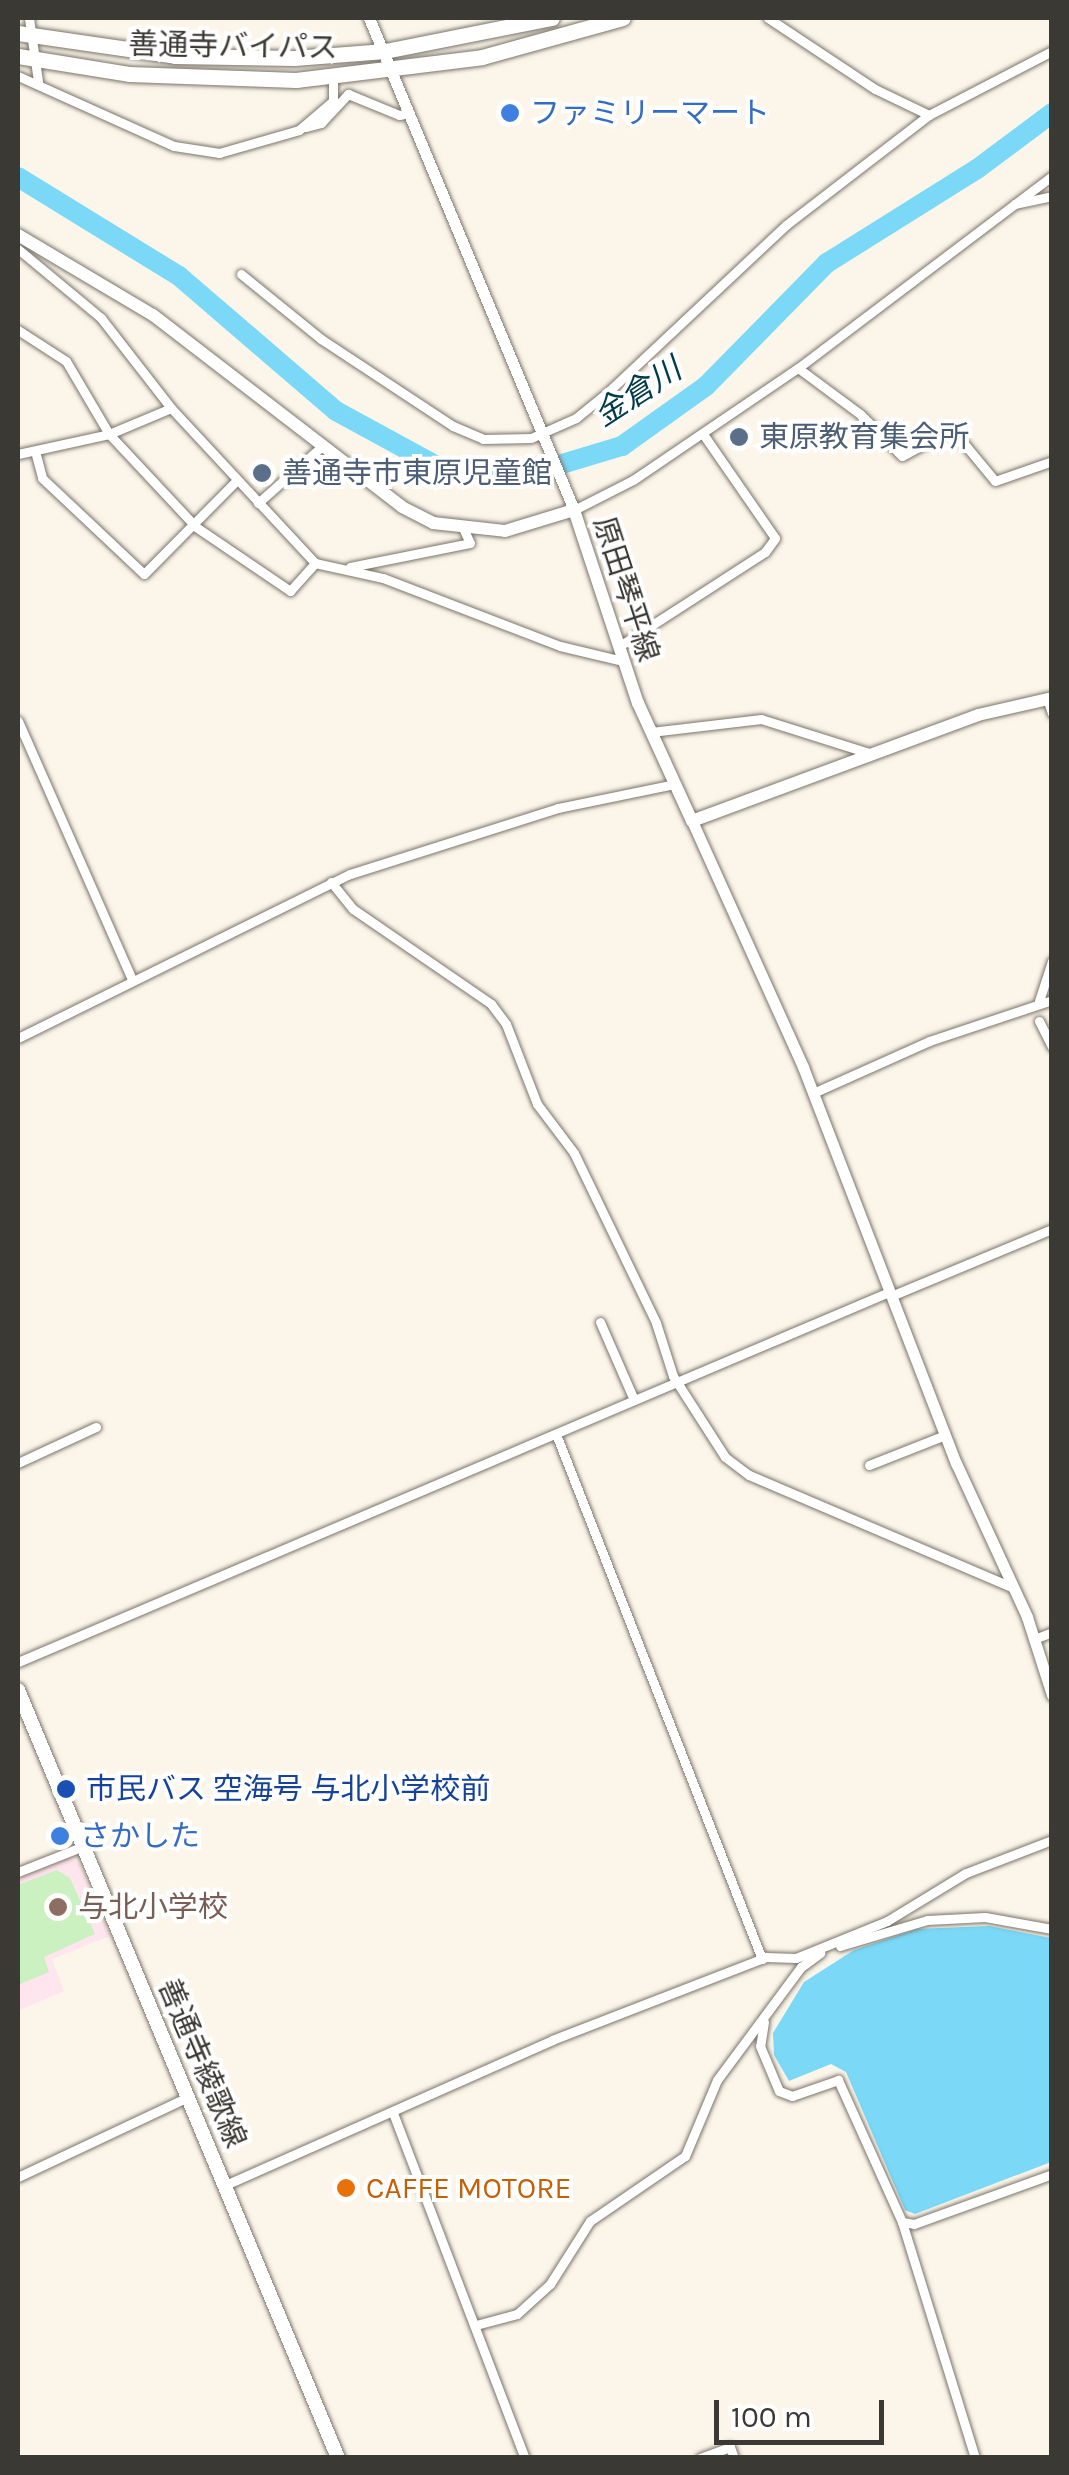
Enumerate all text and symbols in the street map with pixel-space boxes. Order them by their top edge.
street label: 善通寺バイパス [128,26,338,66]
place label: ファミリーマート [530,95,770,131]
marker: ファミリーマート [499,102,521,124]
water label: 金倉川 [587,351,689,435]
place label: 東原教育集会所 [759,419,969,455]
marker: 東原教育集会所 [728,426,750,448]
place label: 善通寺市東原児童館 [282,455,552,491]
marker: 善通寺市東原児童館 [251,462,273,484]
street label: 原田琴平線 [586,512,666,666]
place label: 市民バス 空海号 与北小学校前 [86,1771,490,1807]
marker: 市民バス 空海号 与北小学校前 [55,1778,77,1800]
place label: さかした [80,1818,200,1854]
marker: さかした [49,1825,71,1847]
place label: 与北小学校 [78,1889,228,1925]
marker: 与北小学校 [47,1896,69,1918]
street label: 善通寺綾歌線 [150,1973,254,2153]
place label: CAFFE MOTORE [366,2170,571,2206]
marker: CAFFE MOTORE [335,2177,357,2199]
scale bar [719,2380,889,2442]
text: 100 m [731,2399,812,2435]

